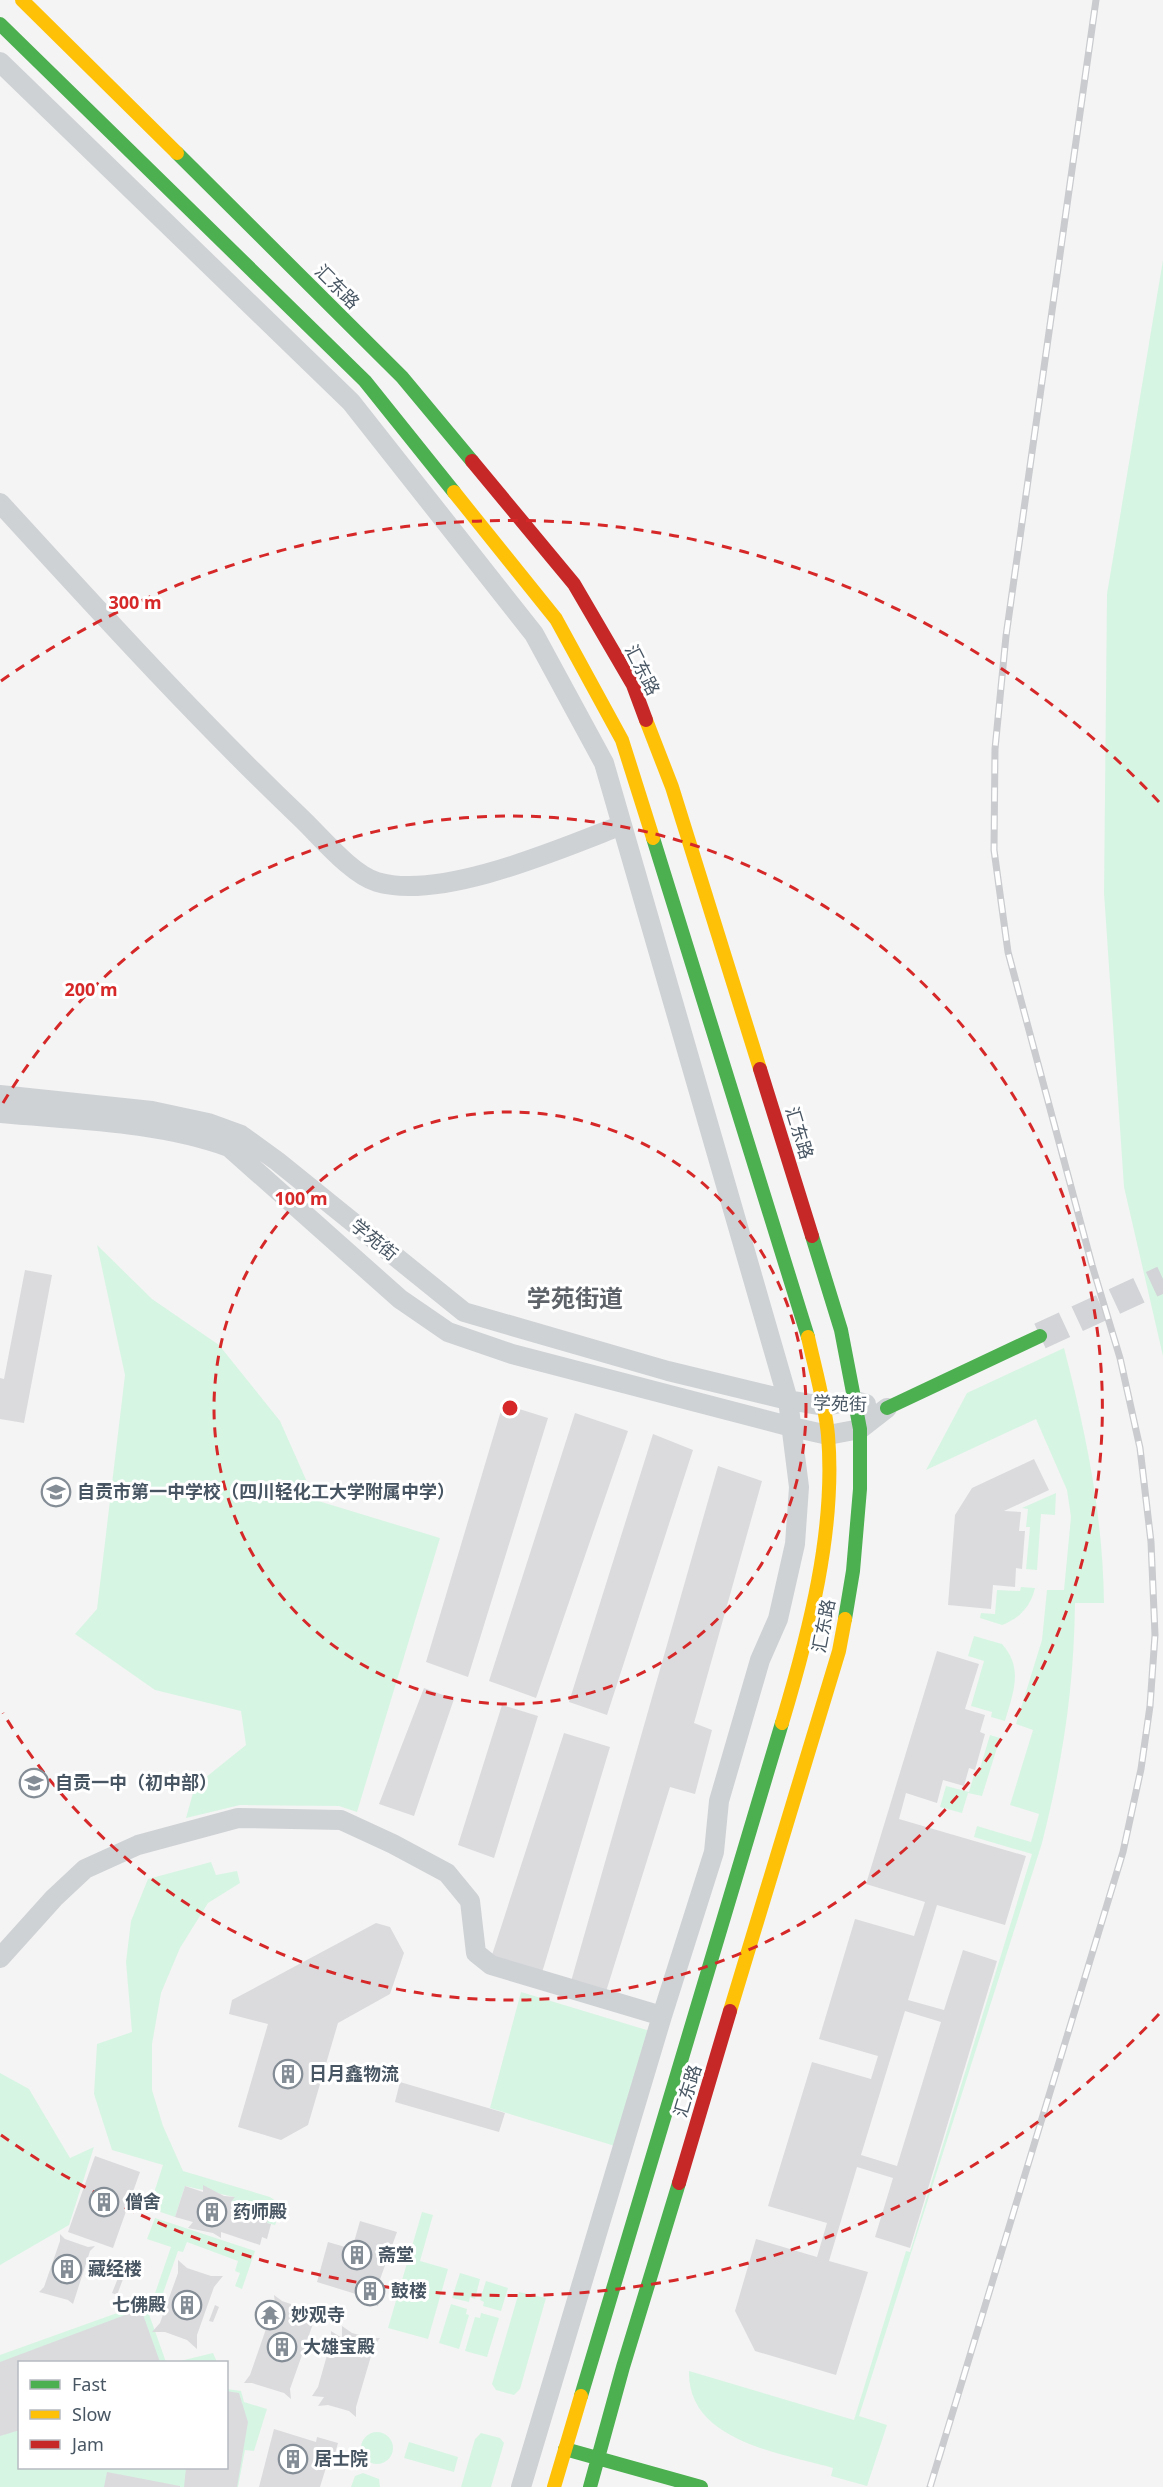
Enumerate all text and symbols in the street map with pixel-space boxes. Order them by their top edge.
street label: 汇东路 [310,259,365,314]
text: 300 m [108,590,162,614]
street label: 汇东路 [620,640,666,699]
text: 200 m [64,977,118,1001]
street label: 汇东路 [781,1103,819,1162]
text: 100 m [274,1186,328,1210]
street label: 学苑街 [346,1213,403,1266]
district label: 学苑街道 [527,1281,623,1314]
street label: 学苑街 [813,1390,867,1416]
centre of rings [500,1398,520,1418]
school or university icon: 自贡市第一中学校（四川轻化工大学附属中学） [40,1476,72,1508]
place label: 自贡市第一中学校（四川轻化工大学附属中学） [77,1479,455,1503]
street label: 汇东路 [806,1597,840,1655]
school or university icon: 自贡一中（初中部） [18,1767,50,1799]
place label: 自贡一中（初中部） [55,1770,217,1794]
building icon: 日月鑫物流 [272,2058,304,2090]
place label: 日月鑫物流 [309,2061,399,2085]
street label: 汇东路 [668,2061,706,2120]
building icon: 僧舍 [88,2186,120,2218]
place label: 僧舍 [125,2189,161,2213]
building icon: 药师殿 [196,2196,228,2228]
place label: 药师殿 [233,2199,287,2223]
building icon: 斋堂 [341,2239,373,2271]
place label: 斋堂 [378,2242,414,2266]
building icon: 藏经楼 [51,2253,83,2285]
place label: 藏经楼 [88,2256,142,2280]
building icon: 鼓楼 [354,2275,386,2307]
place label: 鼓楼 [391,2278,427,2302]
building icon: 七佛殿 [171,2289,203,2321]
place label: 七佛殿 [112,2292,166,2316]
temple icon: 妙观寺 [254,2299,286,2331]
place label: 妙观寺 [291,2302,345,2326]
building icon: 大雄宝殿 [266,2331,298,2363]
place label: 大雄宝殿 [303,2334,375,2358]
legend [18,2361,228,2469]
text: Fast [72,2372,107,2396]
text: Slow [72,2402,111,2426]
text: Jam [70,2432,104,2456]
building icon: 居士院 [277,2443,309,2475]
place label: 居士院 [314,2446,368,2470]

